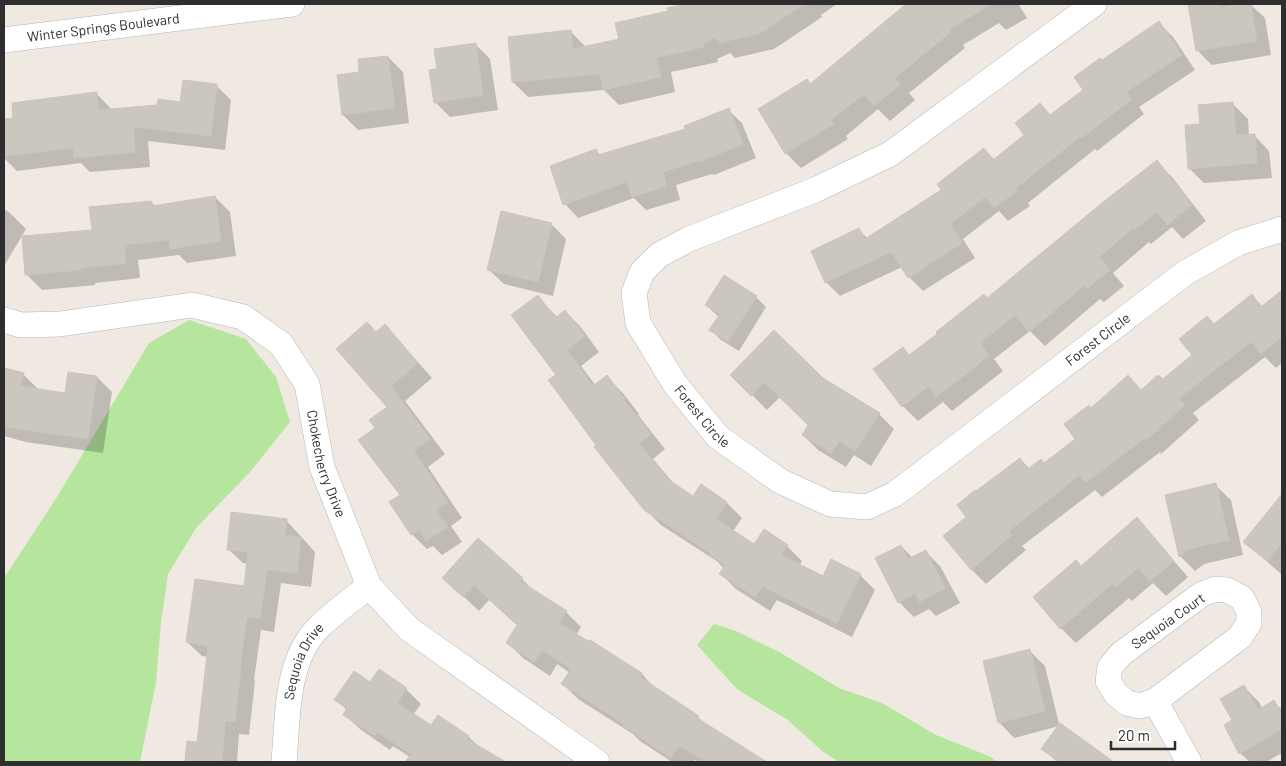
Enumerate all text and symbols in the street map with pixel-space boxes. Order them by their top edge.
street label: Winter Springs Boulevard [26,9,180,45]
street label: Forest Circle [1062,309,1133,369]
street label: Forest Circle [671,381,733,451]
street label: Chokecherry Drive [304,409,350,520]
street label: Sequoia Court [1128,589,1208,652]
street label: Sequoia Drive [280,619,327,701]
scale bar [1111,718,1175,750]
text: 20 m [1118,726,1150,744]

